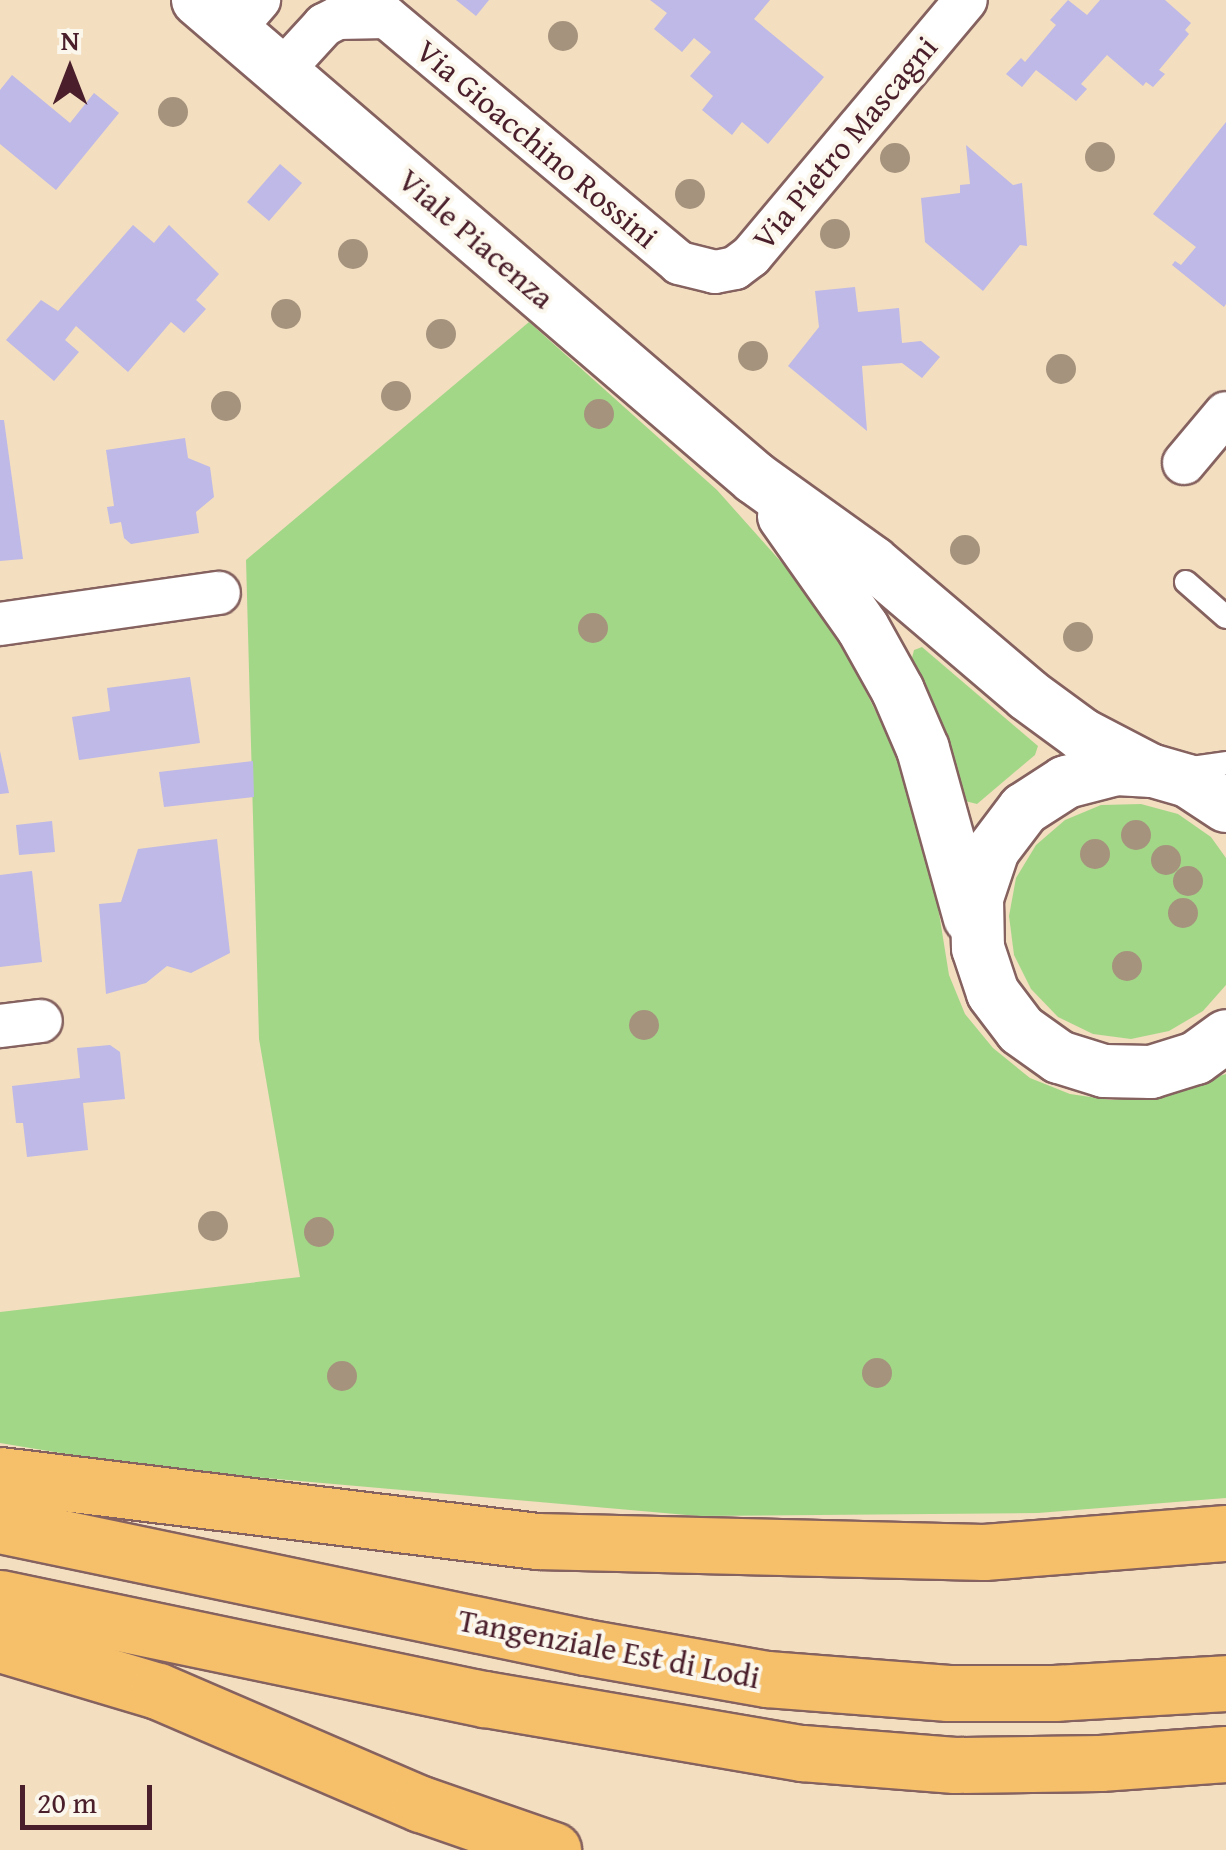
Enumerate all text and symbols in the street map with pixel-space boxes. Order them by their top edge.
text: N [61,19,79,60]
north arrow [20,20,120,120]
street label: Via Pietro Mascagni [744,28,946,258]
street label: Via Gioacchino Rossini [408,32,666,256]
street label: Viale Piacenza [390,161,562,317]
street label: Tangenziale Est di Lodi [455,1601,763,1697]
scale bar [25,1765,158,1827]
text: 20 m [37,1780,97,1824]

